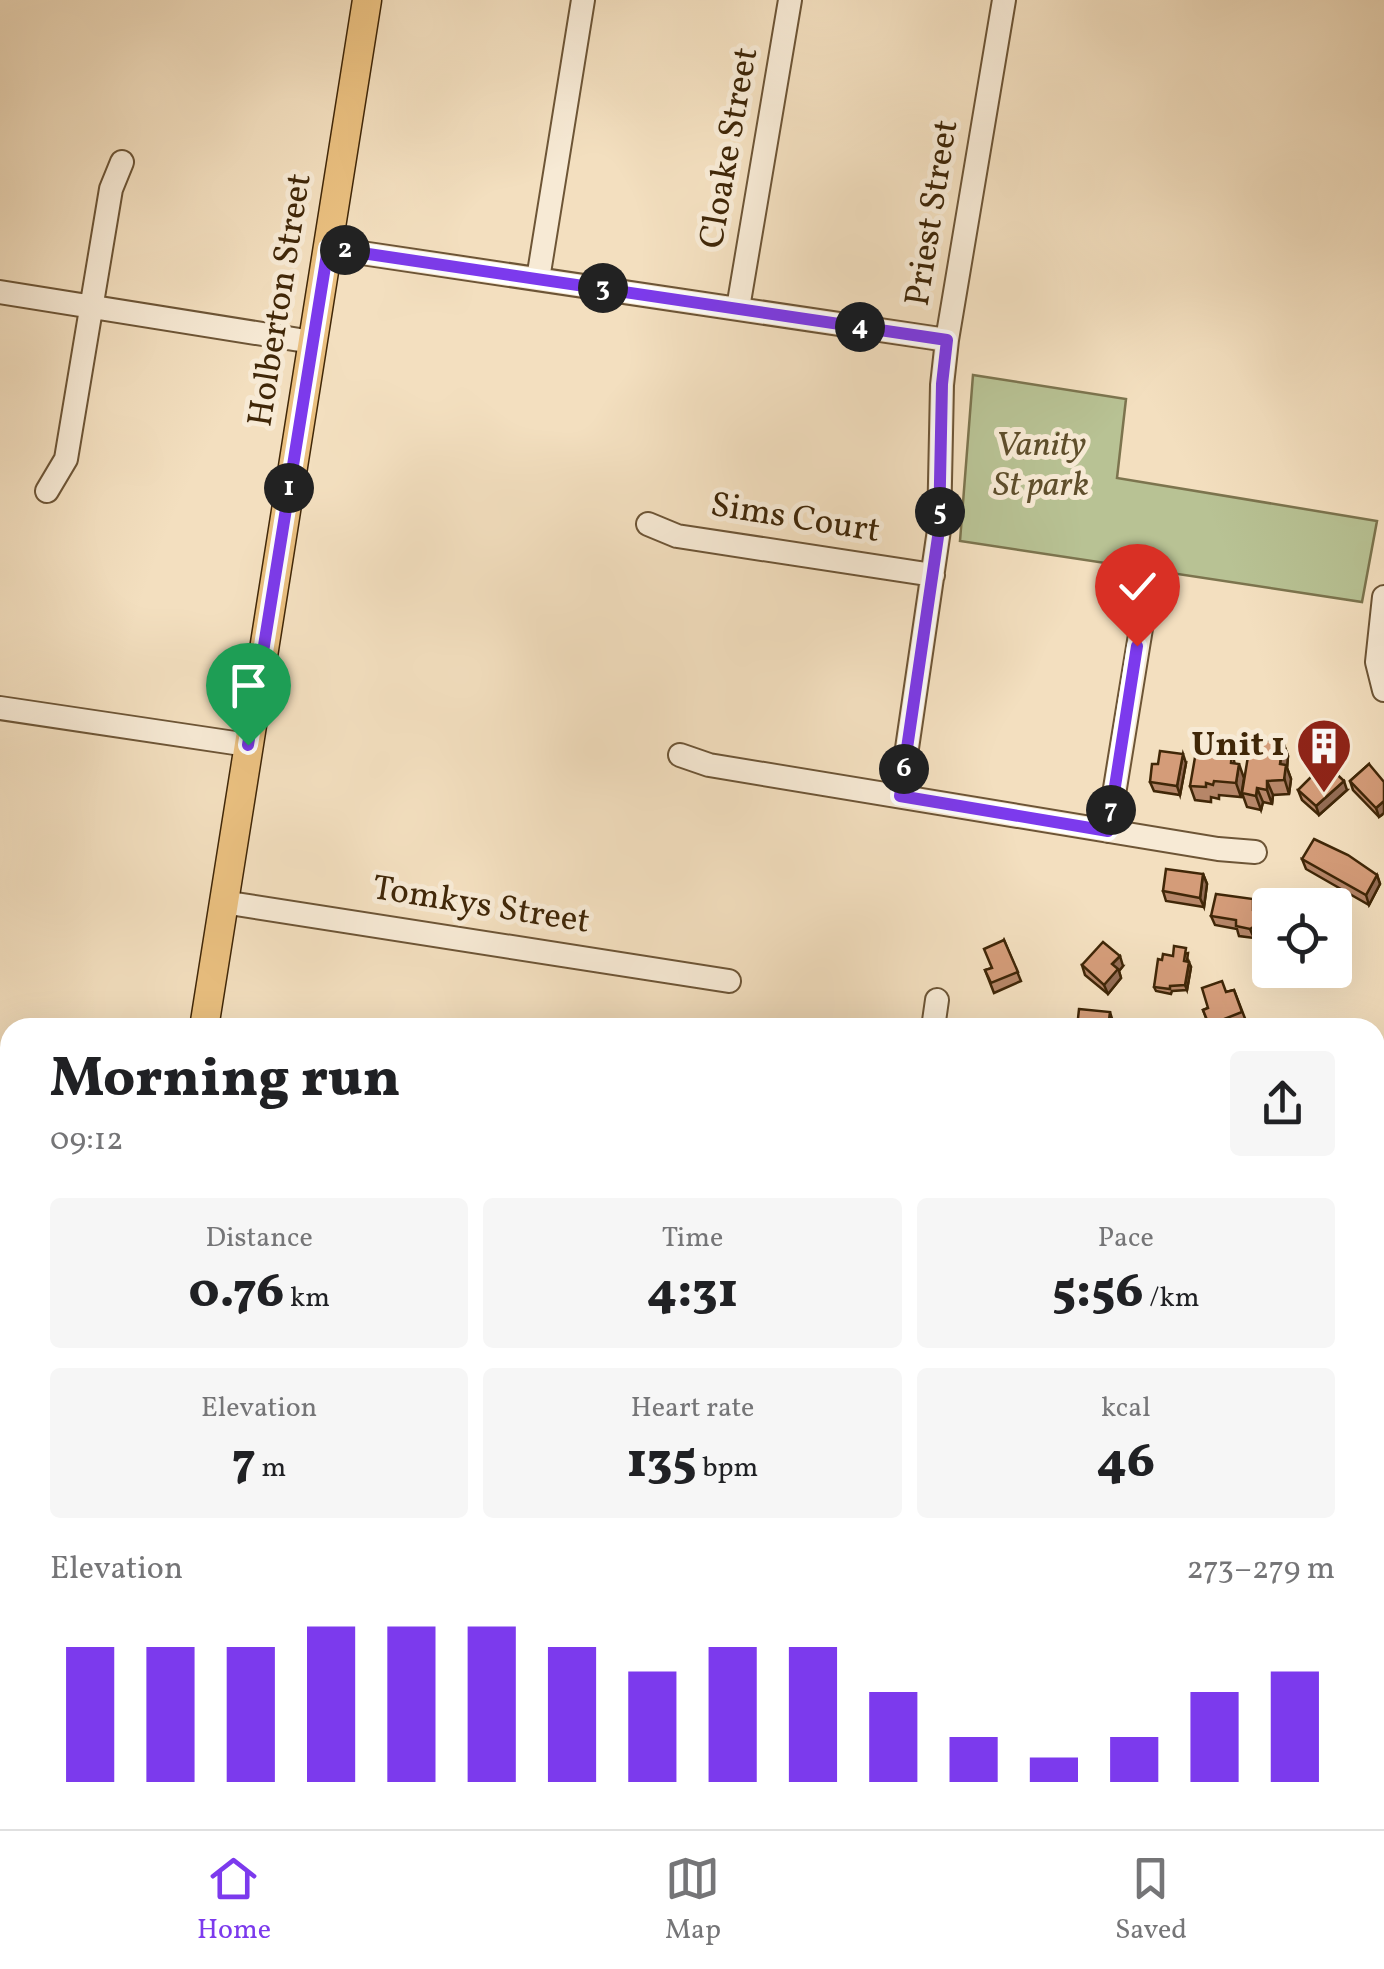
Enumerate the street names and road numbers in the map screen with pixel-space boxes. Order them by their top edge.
street label: Cloake Street [689,44,771,252]
street label: Priest Street [895,116,971,310]
street label: Holberton Street [237,170,325,430]
street label: Sims Court [707,482,883,556]
street label: Tomkys Street [369,865,593,947]

